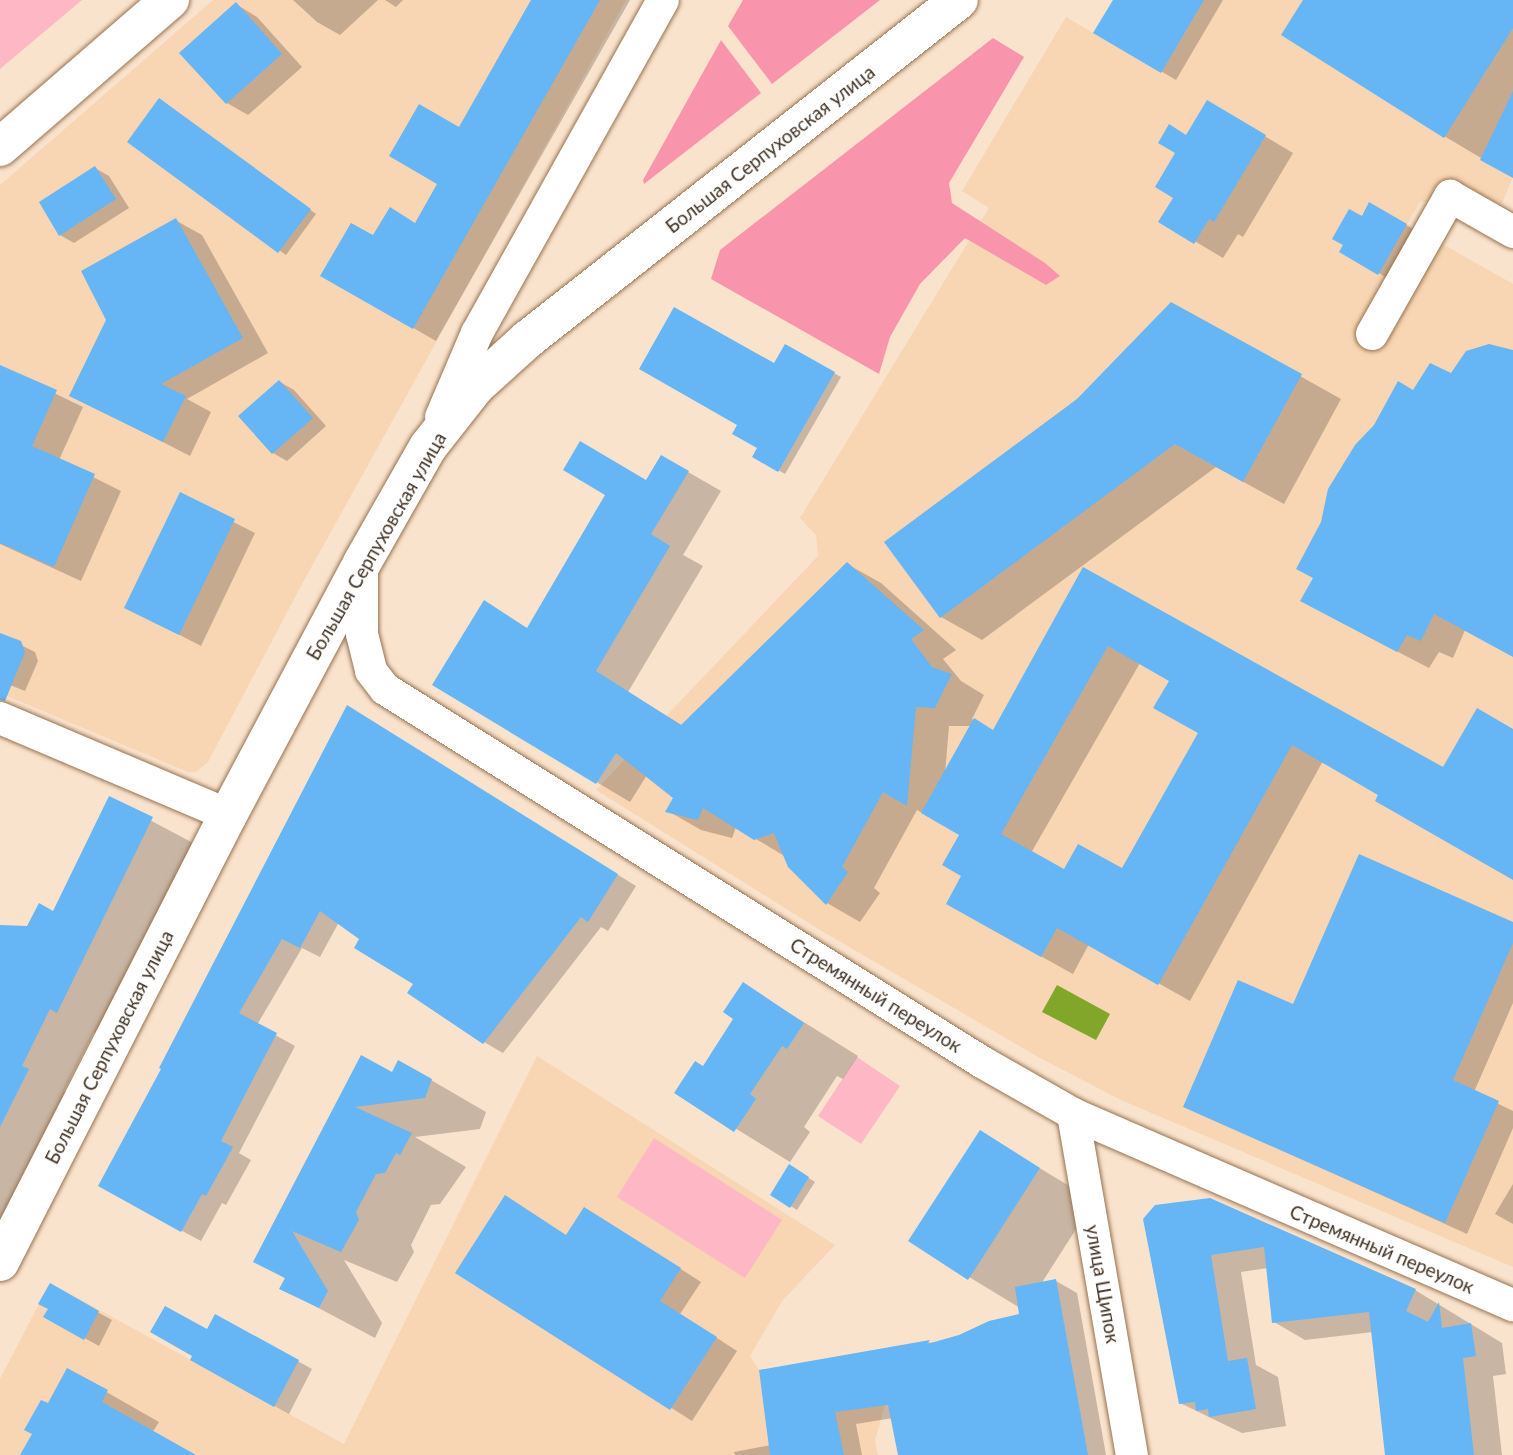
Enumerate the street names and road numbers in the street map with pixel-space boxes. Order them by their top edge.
street label: Большая Серпуховская улица [661,60,879,238]
street label: Большая Серпуховская улица [301,428,451,664]
street label: Большая Серпуховская улица [40,926,178,1168]
street label: Стремянный переулок [786,933,966,1057]
street label: Стремянный переулок [1286,1200,1478,1298]
street label: улица Щипок [1081,1223,1125,1345]

